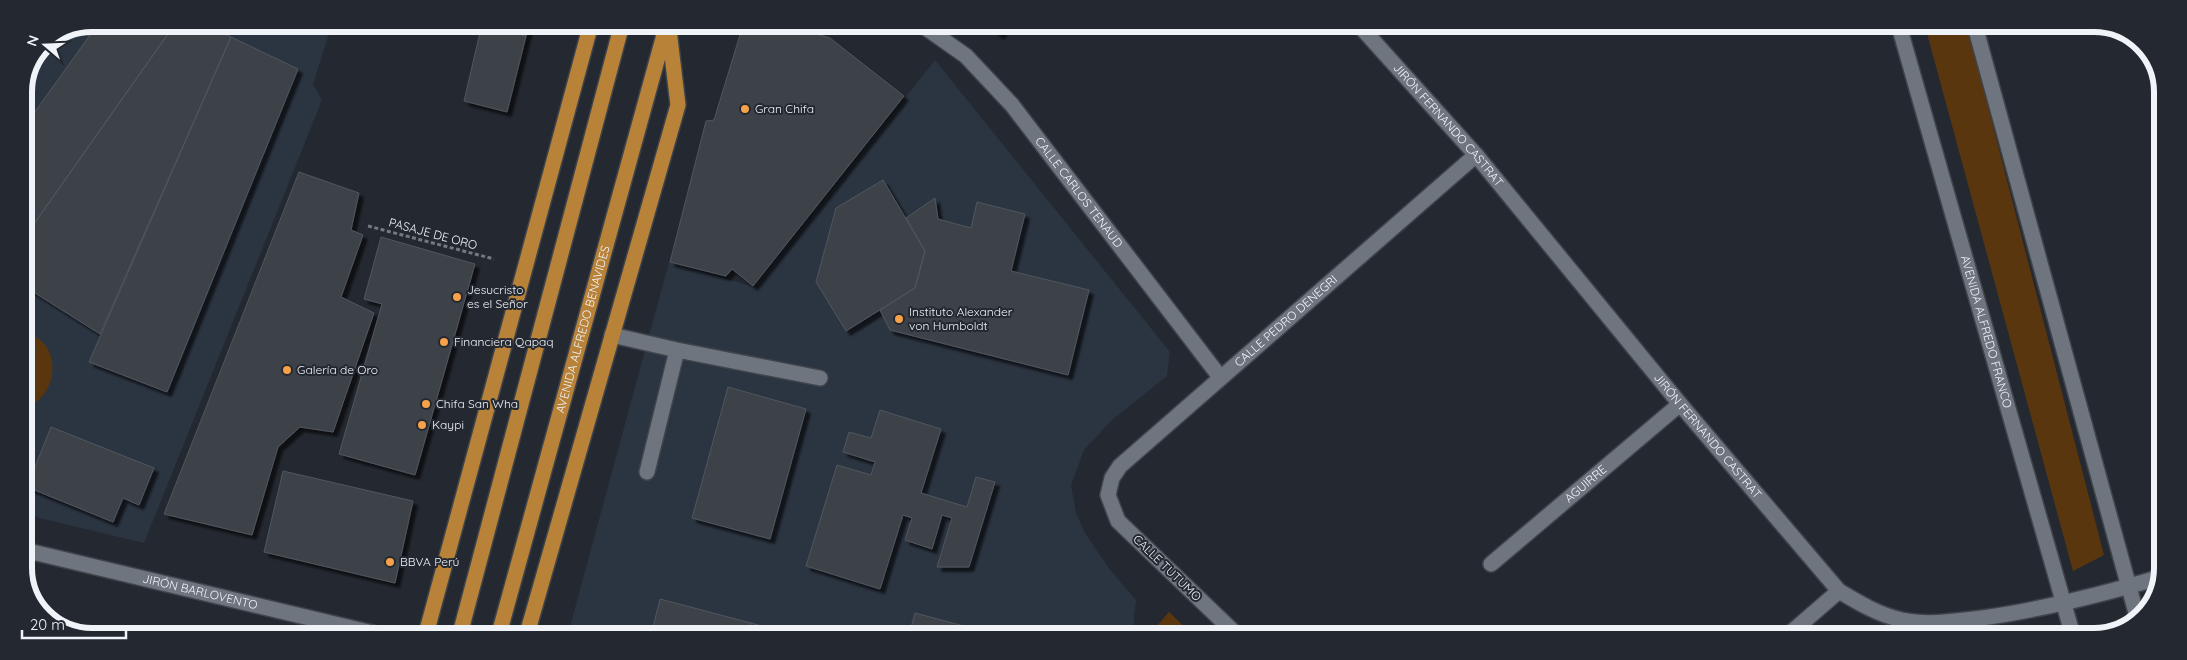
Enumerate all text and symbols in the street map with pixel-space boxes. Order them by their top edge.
north arrow [20,20,70,70]
text: N [23,33,43,49]
street label: JIRÓN FERNANDO CASTRAT [1390,60,1507,189]
place label: Gran Chifa [755,101,814,116]
marker: Gran Chifa [739,103,751,115]
street label: CALLE CARLOS TENAUD [1032,134,1126,251]
street label: PASAJE DE ORO [387,215,479,253]
street label: AVENIDA ALFREDO BENAVIDES [552,244,613,415]
street label: AVENIDA ALFREDO FRANCO [1958,254,2016,410]
street label: CALLE PEDRO DENEGRI [1231,272,1340,370]
place label: Jesucristo es el Señor [467,282,528,311]
marker: Jesucristo es el Señor [451,291,463,303]
place label: Instituto Alexander von Humboldt [909,304,1013,333]
marker: Instituto Alexander von Humboldt [893,313,905,325]
place label: Financiera Qapaq [454,334,553,349]
marker: Financiera Qapaq [438,336,450,348]
place label: Galería de Oro [297,362,378,377]
marker: Galería de Oro [281,364,293,376]
street label: JIRÓN FERNANDO CASTRAT [1651,370,1765,501]
place label: Chifa San Wha [436,396,518,411]
marker: Chifa San Wha [420,398,432,410]
place label: Kaypi [432,417,464,432]
marker: Kaypi [416,419,428,431]
street label: AGUIRRE [1561,461,1610,506]
street label: CALLE TUTUMO [1130,531,1205,604]
place label: BBVA Perú [400,554,459,569]
marker: BBVA Perú [384,556,396,568]
street label: JIRÓN BARLOVENTO [141,570,259,612]
scale bar [22,608,126,640]
text: 20 m [30,615,65,634]

